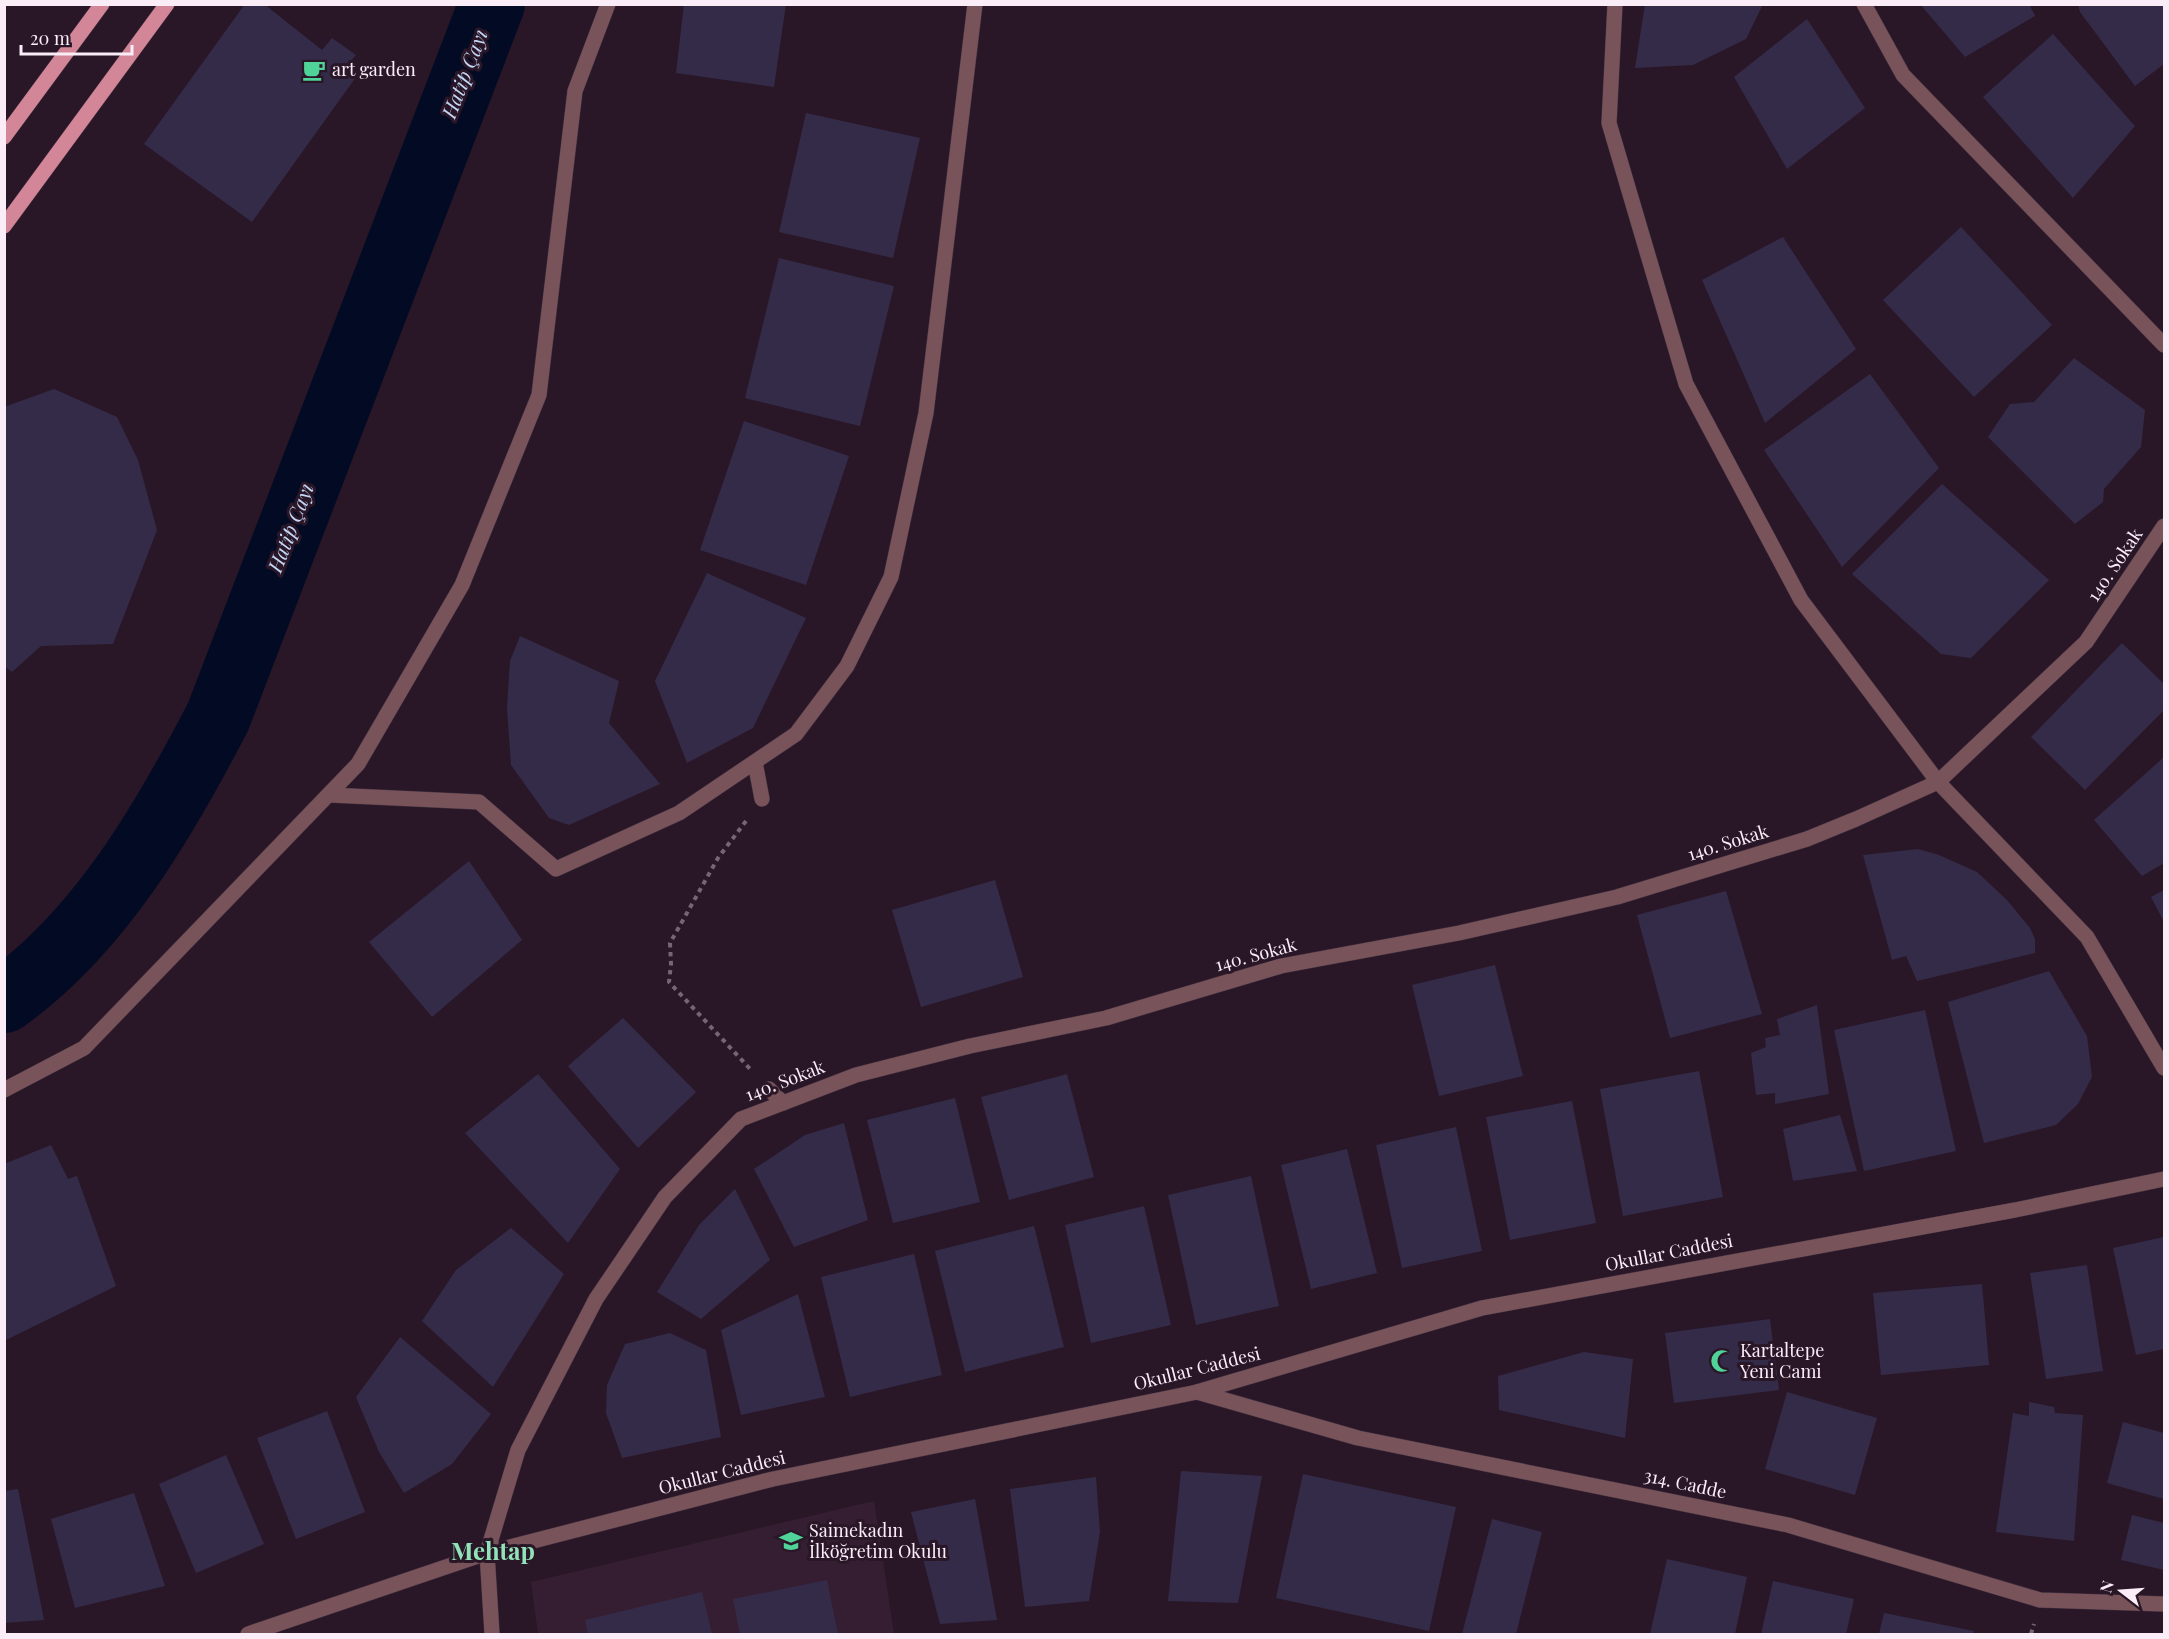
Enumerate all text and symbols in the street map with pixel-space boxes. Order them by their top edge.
scale bar [21,18,132,56]
water label: Hatip Çayı [434,25,493,123]
text: 20 m [30,26,70,50]
cafe icon: art garden [301,57,327,83]
place label: art garden [332,57,416,81]
water label: Hatip Çayı [260,479,319,577]
street label: 140. Sokak [2081,523,2147,606]
street label: 140. Sokak [1684,818,1771,866]
street label: 140. Sokak [1212,932,1299,976]
street label: 140. Sokak [741,1054,828,1106]
street label: Okullar Caddesi [1603,1228,1735,1276]
place label: Kartaltepe Yeni Cami [1739,1338,1824,1383]
street label: Okullar Caddesi [1131,1341,1263,1395]
mosque icon: Kartaltepe Yeni Cami [1709,1348,1735,1374]
street label: Okullar Caddesi [656,1445,788,1499]
street label: 314. Cadde [1642,1463,1729,1503]
place label: Saimekadın İlköğretim Okulu [809,1518,948,1563]
school or university icon: Saimekadın İlköğretim Okulu [778,1528,804,1554]
district label: Mehtap [451,1534,535,1566]
north arrow [2091,1561,2151,1621]
text: N [2094,1577,2118,1595]

